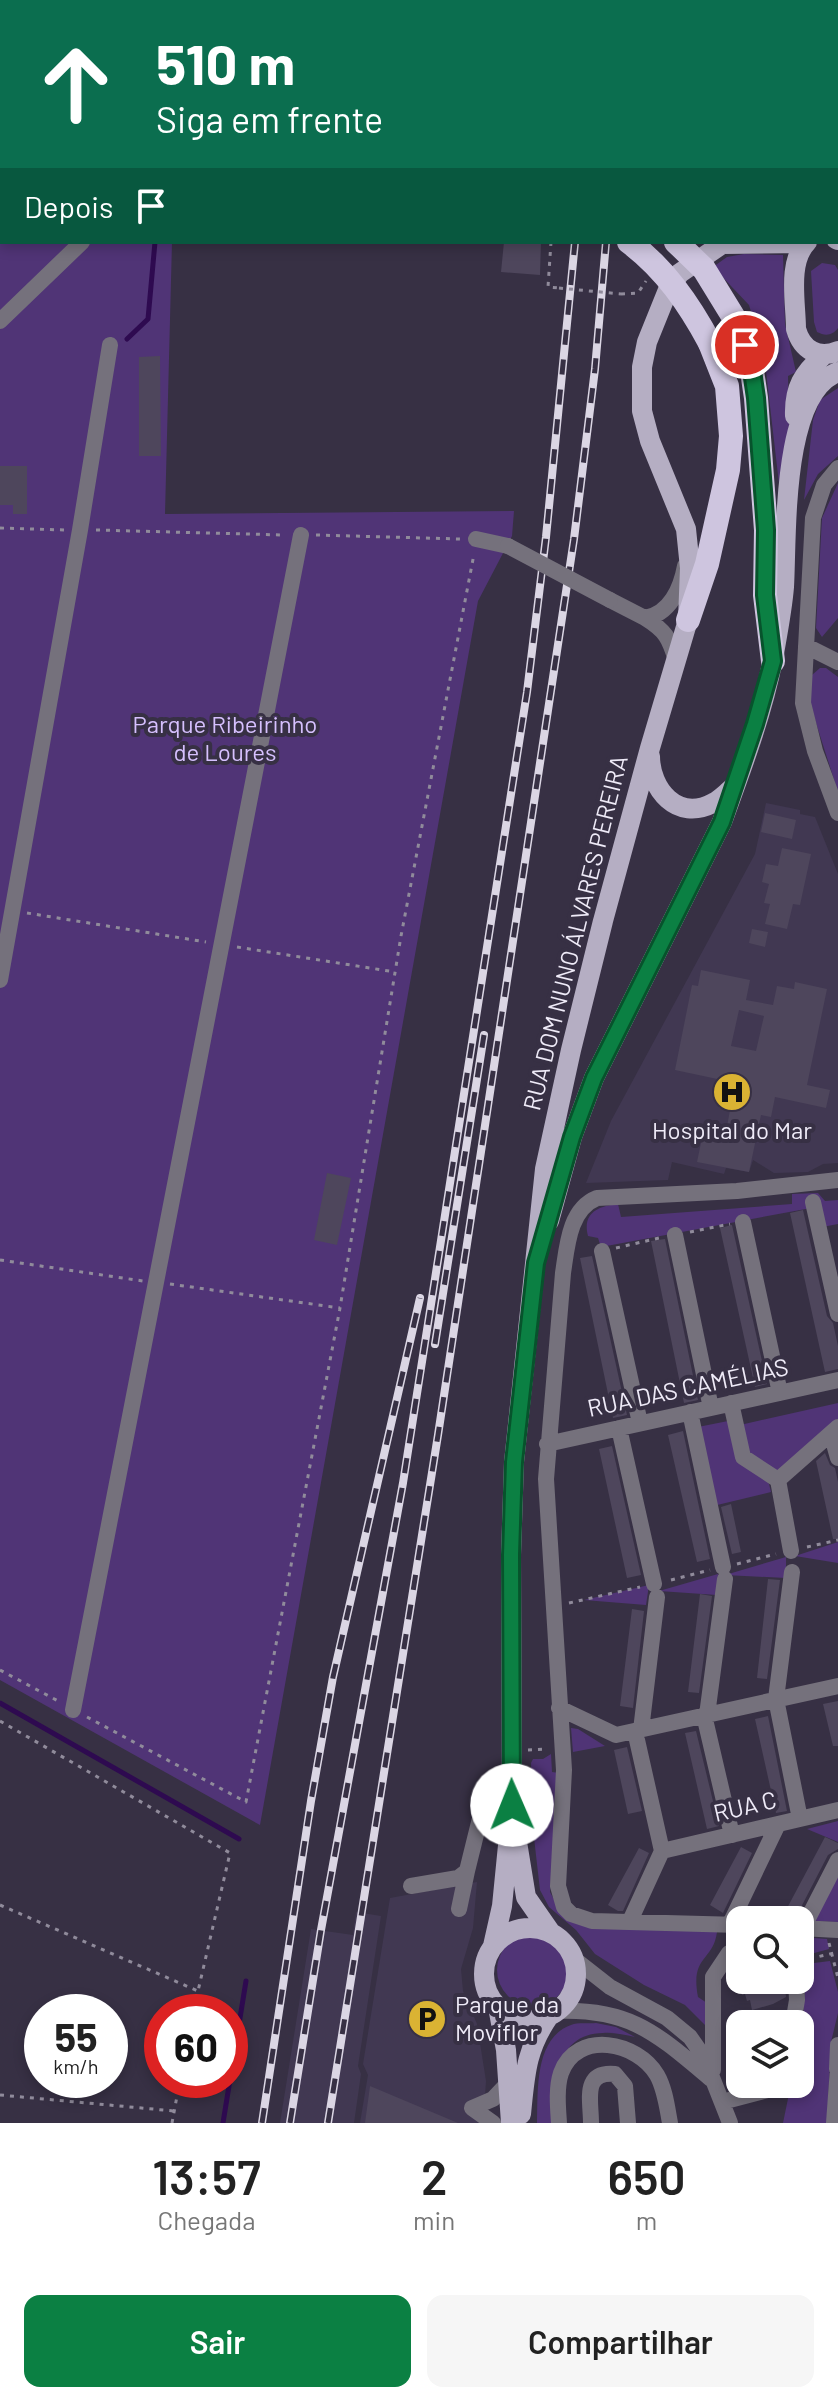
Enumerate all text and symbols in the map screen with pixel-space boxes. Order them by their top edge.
text: 510 m [156,29,295,96]
icon: ahead [24,32,128,136]
text: Siga em frente [156,97,383,140]
icon: arrive [129,184,173,228]
text: Depois [24,188,113,224]
pin [711,311,779,379]
icon: arrive [723,323,767,367]
park label: Parque Ribeirinho de Loures [133,709,317,766]
street label: RUA DOM NUNO ÁLVARES PEREIRA [516,752,633,1113]
hospital icon: Hospital do Mar [711,1071,753,1113]
place label: Hospital do Mar [652,1115,812,1144]
street label: RUA DAS CAMÉLIAS [585,1351,791,1422]
position arrow [470,1763,554,1847]
street label: RUA C [710,1784,779,1827]
map controls [726,1906,814,2098]
button: search [726,1906,814,1994]
place label: Parque da Moviflor [455,1989,559,2046]
speed limit sign: 60 [144,1994,248,2098]
parking icon: Parque da Moviflor [406,1998,448,2040]
button: layers [726,2010,814,2098]
text: 55 [54,2012,98,2060]
text: km/h [53,2054,99,2078]
text: 13:57 [152,2147,261,2205]
text: 2 [421,2147,447,2205]
text: 650 [608,2147,686,2205]
text: Chegada [157,2204,256,2235]
text: min [413,2204,455,2235]
text: m [636,2204,657,2235]
button: Sair [24,2295,411,2387]
button: Compartilhar [427,2295,814,2387]

